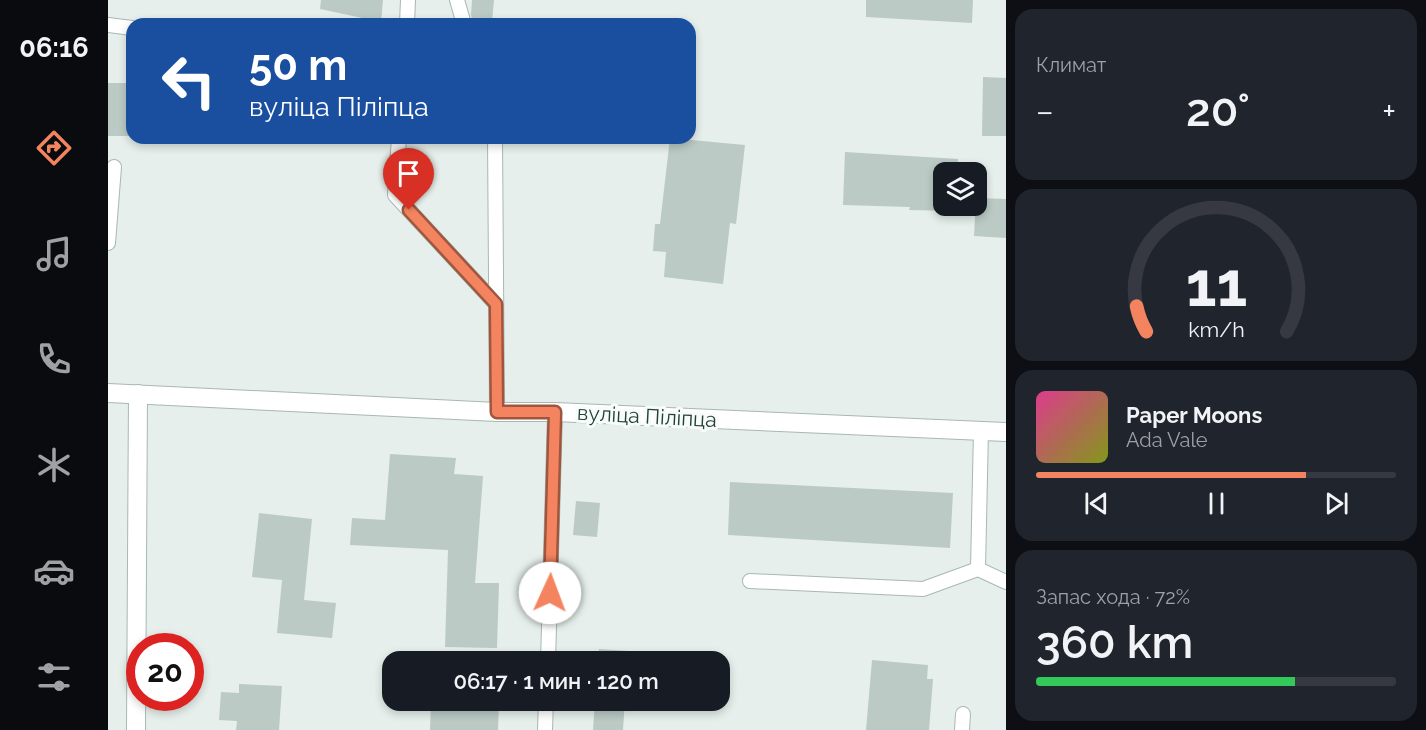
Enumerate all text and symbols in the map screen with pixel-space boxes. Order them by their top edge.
text: 06:16 [19,32,89,63]
text: 50 m [249,41,347,90]
icon: left [150,42,228,120]
text: Климат [1036,53,1106,77]
text: 20° [1186,84,1250,137]
text: вуліца Піліпца [249,91,429,122]
text: − [1036,92,1054,131]
text: + [1382,92,1396,131]
icon: directions [33,127,75,169]
pin [383,148,434,210]
icon: arrive [392,157,425,190]
map controls [933,162,987,216]
button: layers [933,162,987,216]
icon: music [33,233,75,275]
text: 11 [1185,247,1247,321]
text: km/h [1188,317,1244,342]
icon: phone [33,338,75,380]
street label: вуліца Піліпца [577,400,717,432]
text: Paper Moons [1126,402,1262,428]
text: Ada Vale [1126,428,1208,452]
icon: climate [33,444,75,486]
icon: previous [1080,487,1113,520]
icon: pause [1200,487,1233,520]
icon: next [1320,487,1353,520]
icon: car [33,550,75,592]
position arrow [518,561,582,625]
text: Запас хода · 72% [1036,585,1190,609]
text: 360 km [1036,616,1193,669]
speed limit sign: 20 [126,633,204,711]
icon: filters [33,656,75,698]
text: 06:17 · 1 мин · 120 m [453,668,659,694]

